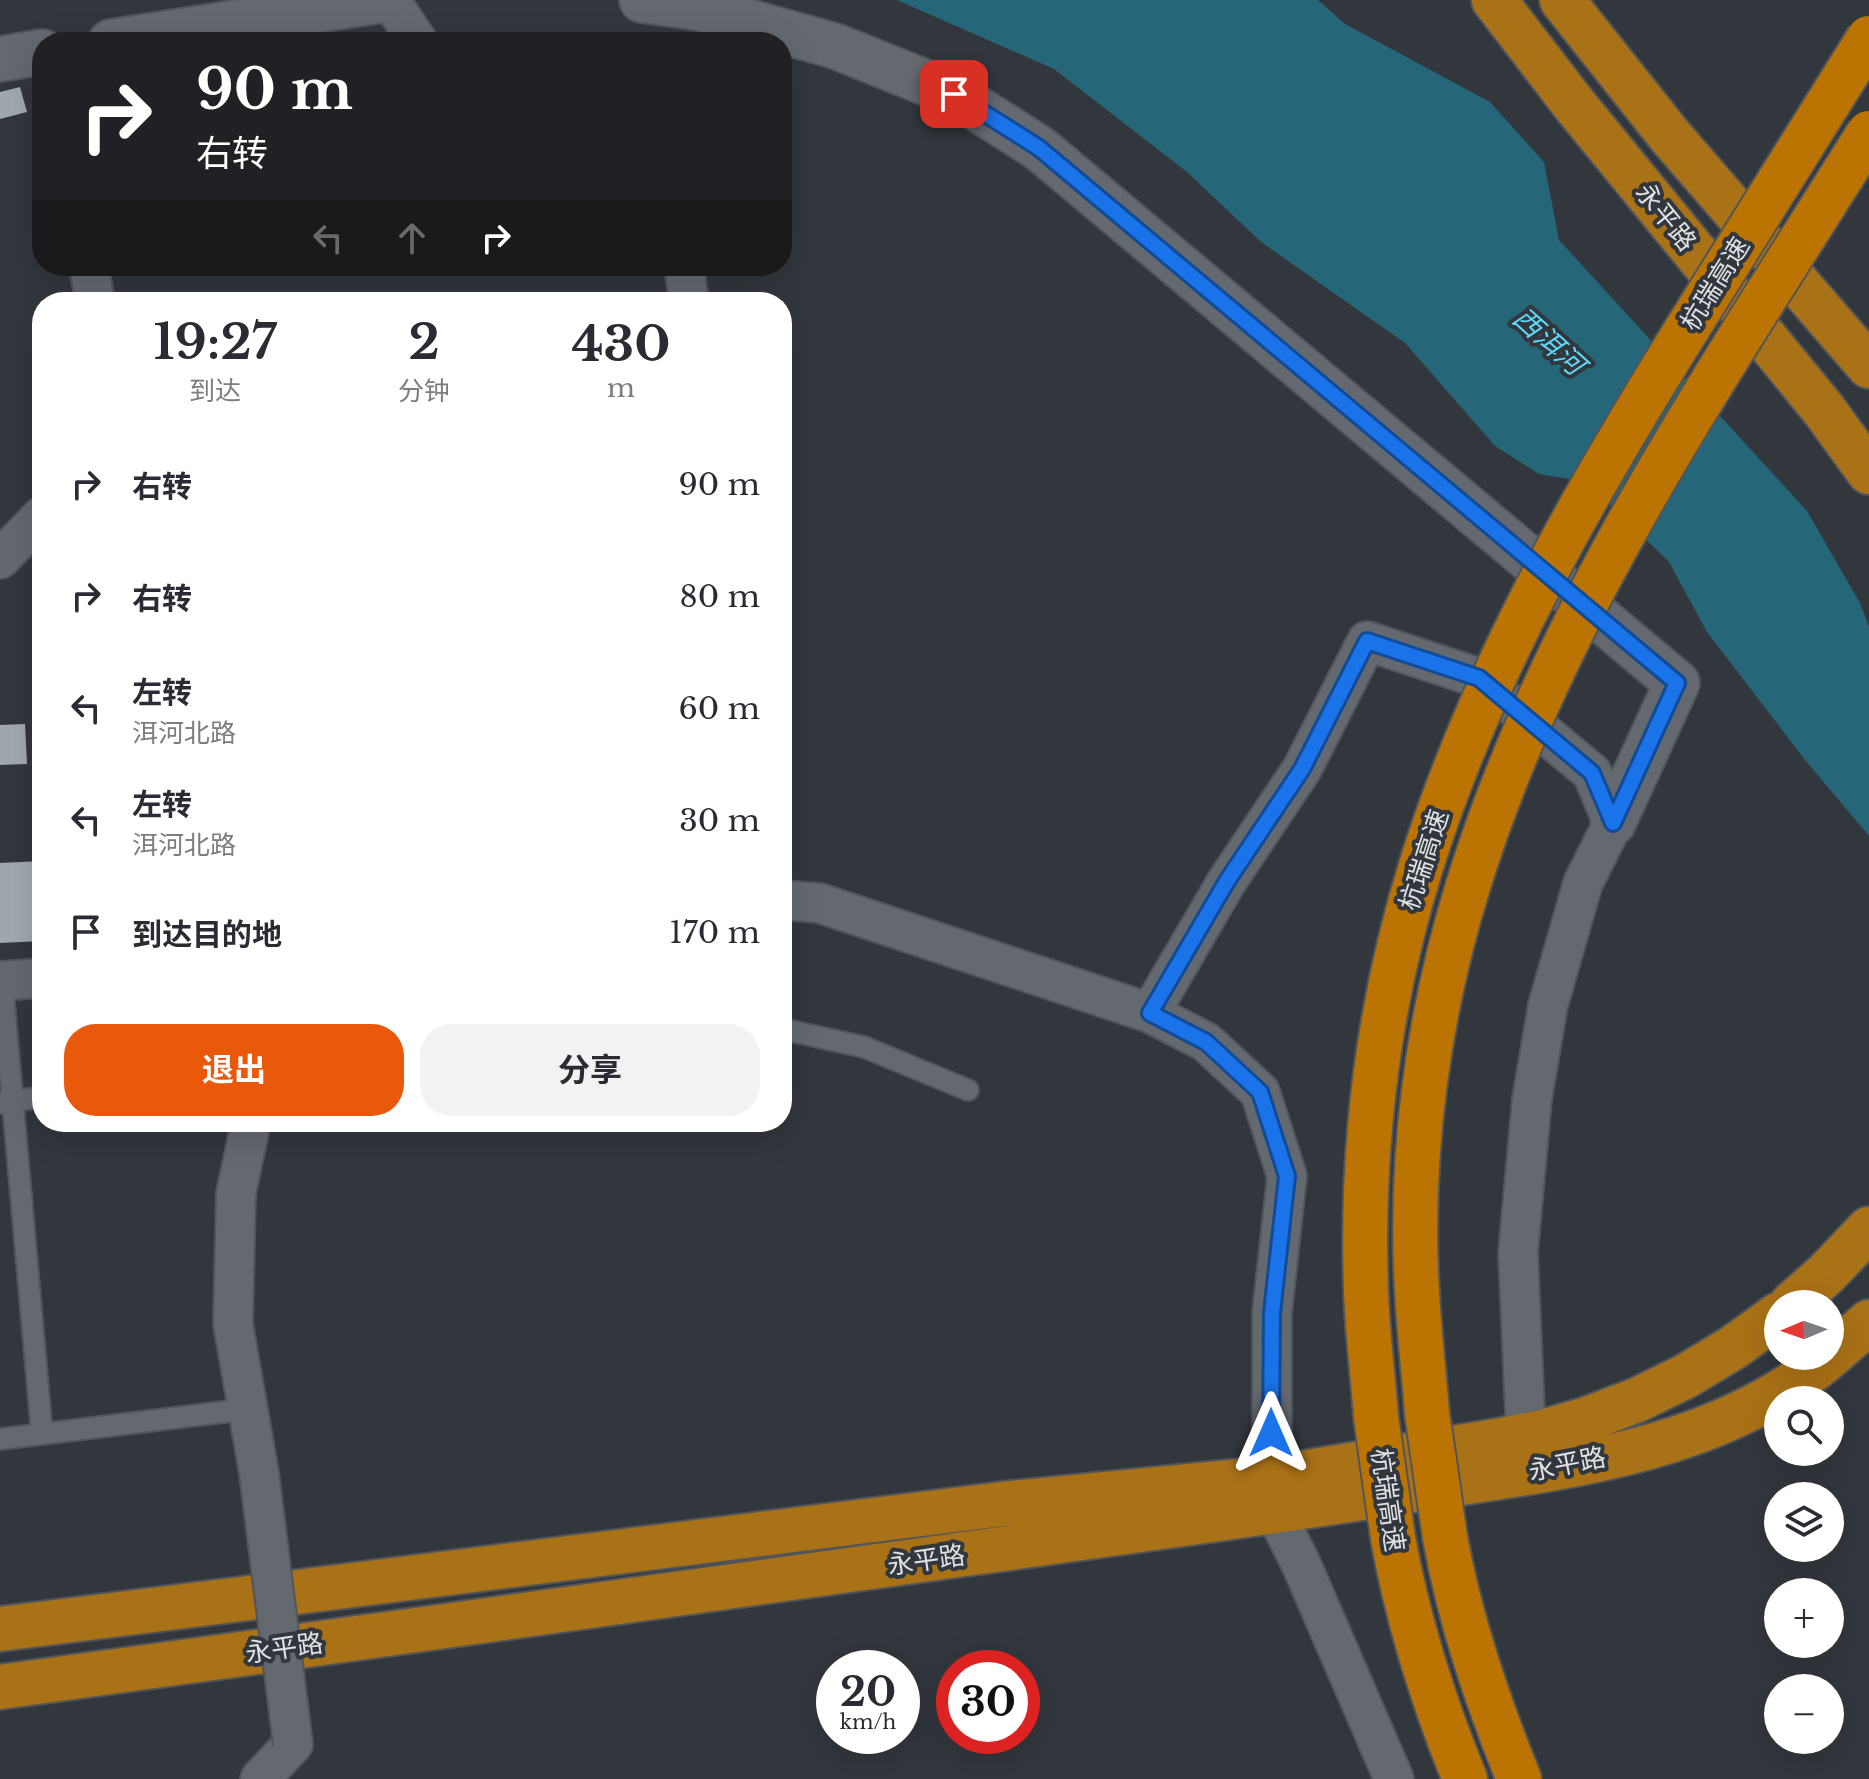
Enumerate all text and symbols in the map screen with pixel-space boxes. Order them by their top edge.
text: 90 m [196,55,353,124]
pin [920,60,988,128]
icon: right [64,64,168,168]
icon: arrive [932,72,976,116]
text: 右转 [196,131,268,176]
street label: 永平路 [1629,177,1703,257]
icon: left [306,216,350,260]
icon: ahead [390,216,434,260]
icon: right [474,216,518,260]
street label: 杭瑞高速 [1674,231,1756,337]
water label: 西洱河 [1506,300,1595,386]
text: 19:27 [154,312,277,372]
text: 2 [408,312,440,372]
text: 430 [572,314,670,374]
text: m [607,372,635,404]
text: 到达 [189,375,241,407]
text: 分钟 [398,375,450,407]
icon: right [64,462,108,506]
text: 90 m [678,466,760,503]
text: 右转 [132,468,192,505]
icon: right [64,574,108,618]
text: 80 m [680,578,760,615]
text: 右转 [132,580,192,617]
text: 左转 [132,674,192,711]
icon: left [64,686,108,730]
text: 60 m [678,690,760,727]
text: 洱河北路 [132,717,236,749]
text: 左转 [132,786,192,823]
icon: left [64,798,108,842]
text: 30 m [679,802,760,839]
street label: 杭瑞高速 [1393,806,1455,914]
text: 洱河北路 [132,829,236,861]
icon: arrive [64,910,108,954]
text: 170 m [669,914,760,951]
text: 到达目的地 [132,916,282,953]
button: 退出 [64,1024,404,1116]
button: 分享 [420,1024,760,1116]
north arrow [1764,1290,1844,1370]
map controls [1764,1290,1844,1754]
button: search [1764,1386,1844,1466]
position arrow [1229,1391,1313,1475]
street label: 永平路 [1526,1441,1608,1487]
street label: 杭瑞高速 [1365,1446,1411,1554]
button: layers [1764,1482,1844,1562]
street label: 永平路 [885,1539,967,1581]
button: + [1764,1578,1844,1658]
street label: 永平路 [243,1627,325,1669]
speed limit sign: 30 [936,1650,1040,1754]
text: 20 [840,1667,896,1717]
button: − [1764,1674,1844,1754]
text: km/h [840,1710,896,1734]

